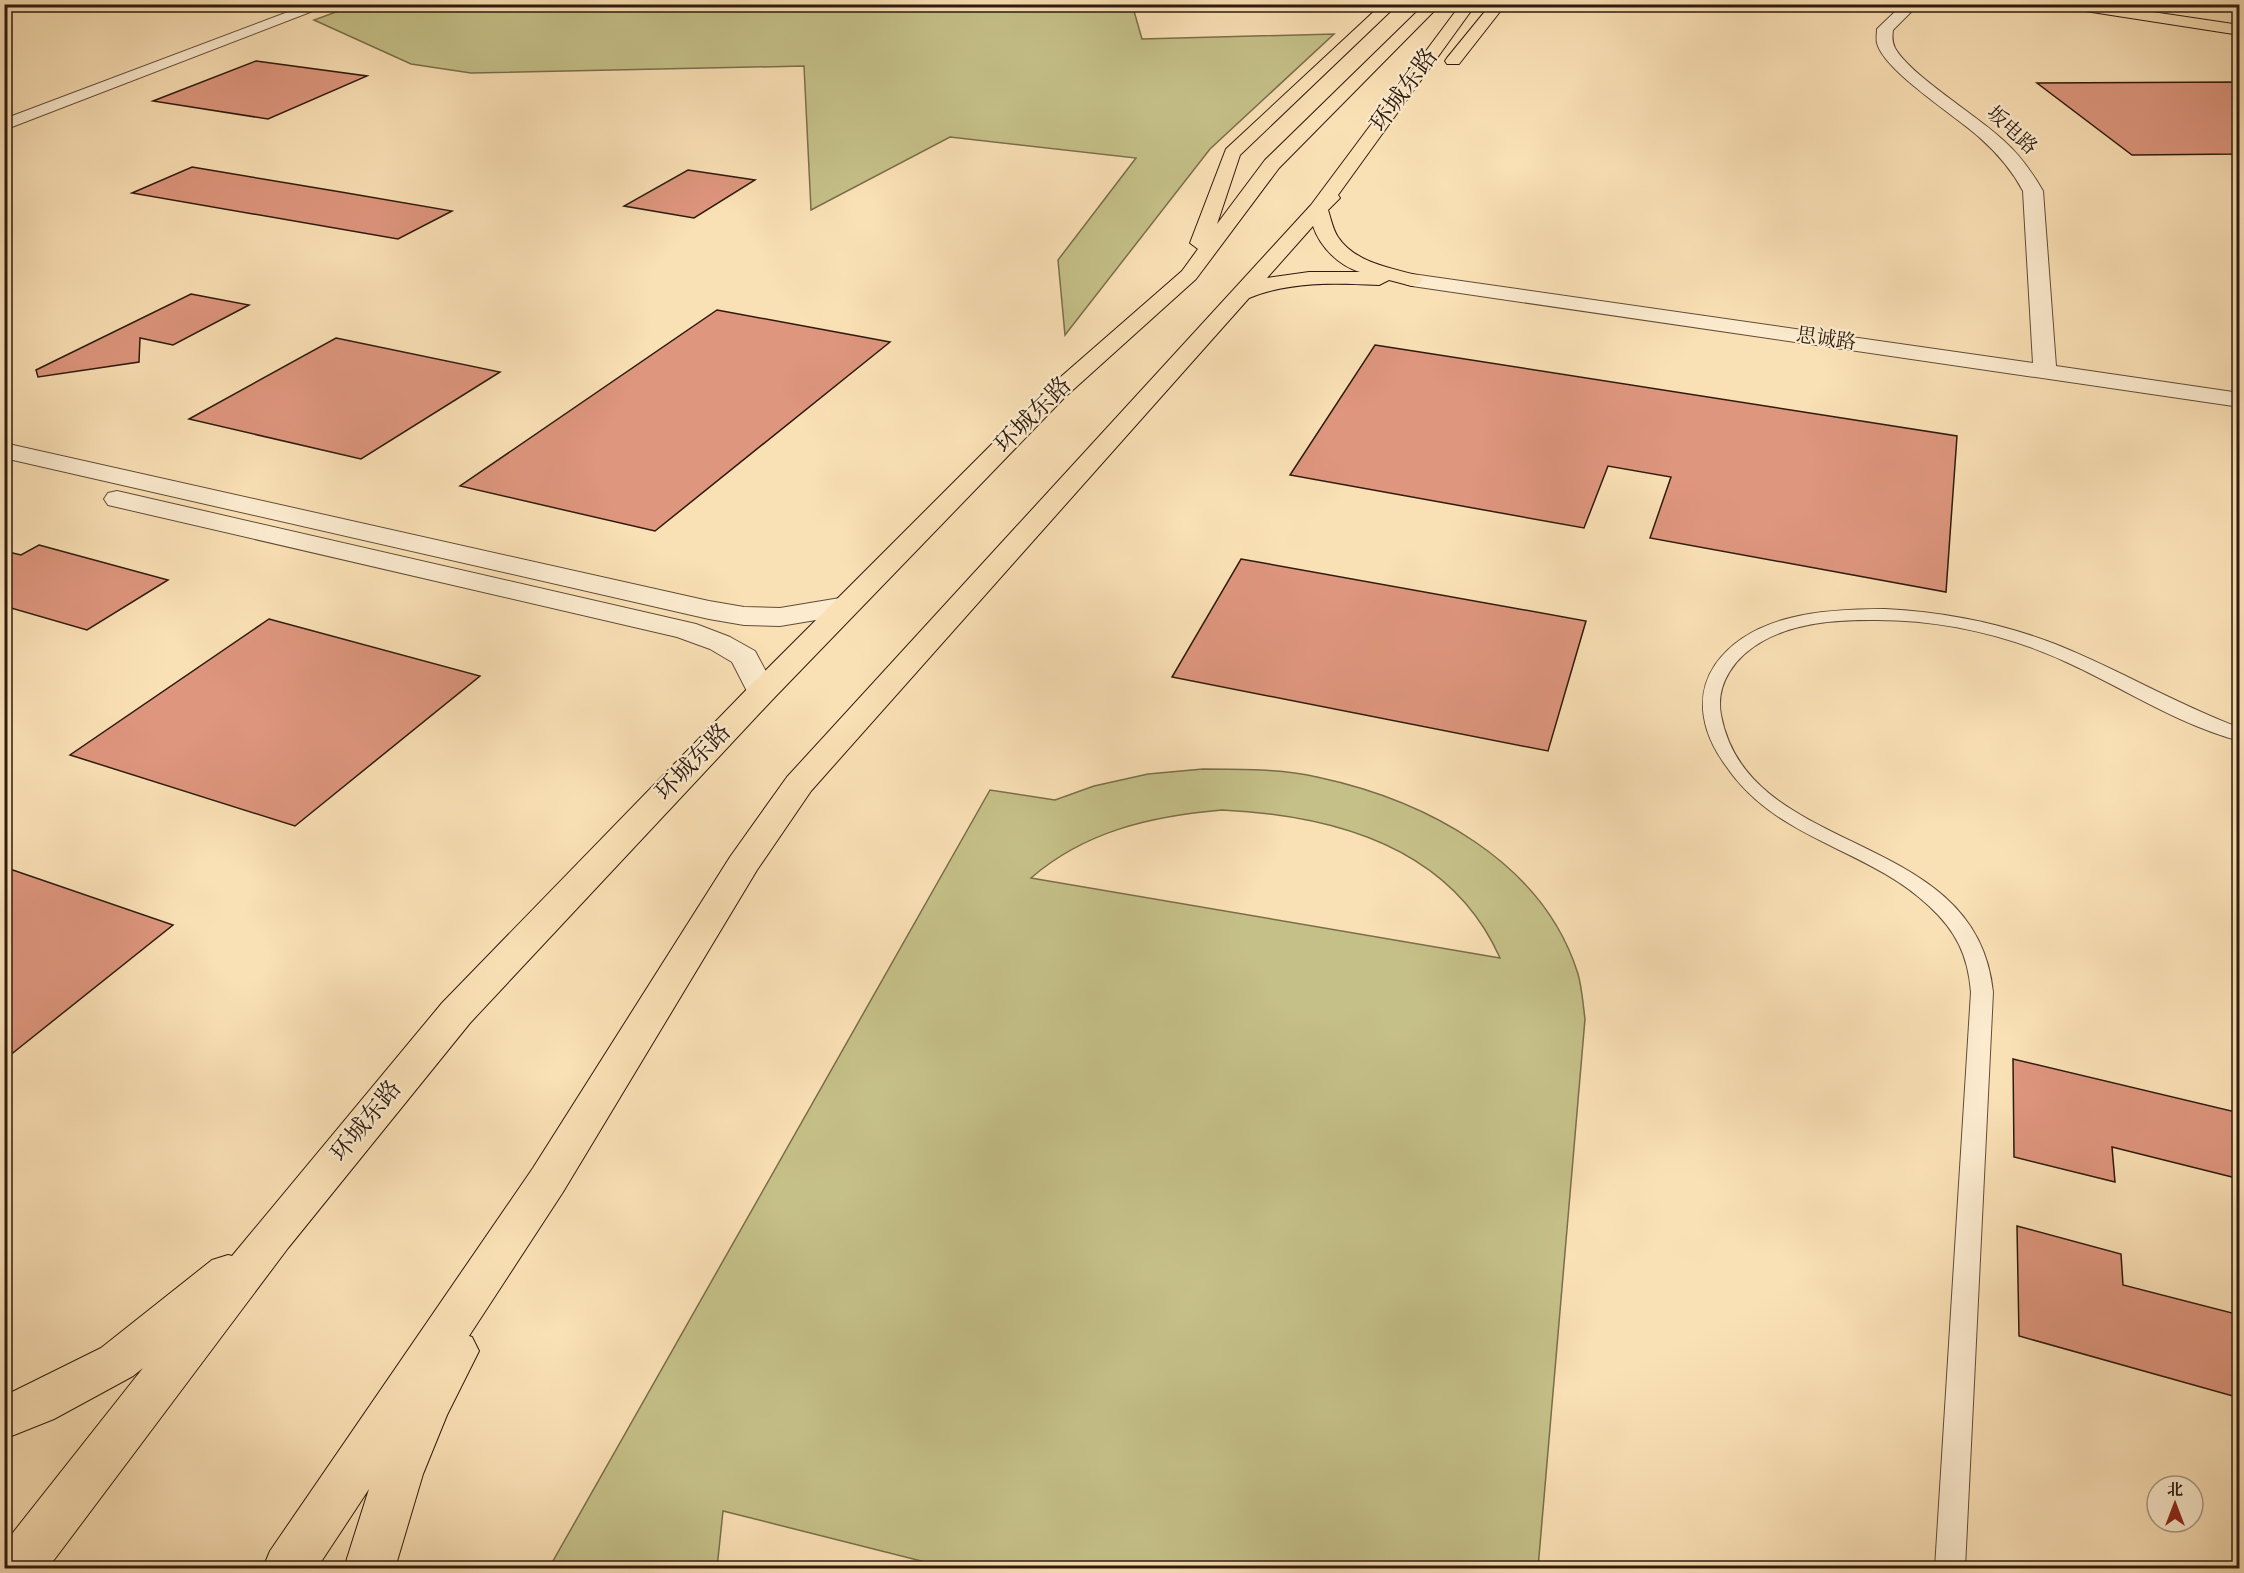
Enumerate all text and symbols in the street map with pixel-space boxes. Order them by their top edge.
street label: 环城东路 [1363,42,1447,140]
street label: 坂电路 [1980,100,2042,162]
street label: 思诚路 [1794,322,1858,358]
street label: 环城东路 [988,370,1080,462]
street label: 环城东路 [648,717,740,809]
street label: 环城东路 [324,1074,410,1170]
north arrow [2145,1474,2205,1534]
text: 北 [2167,1480,2183,1502]

